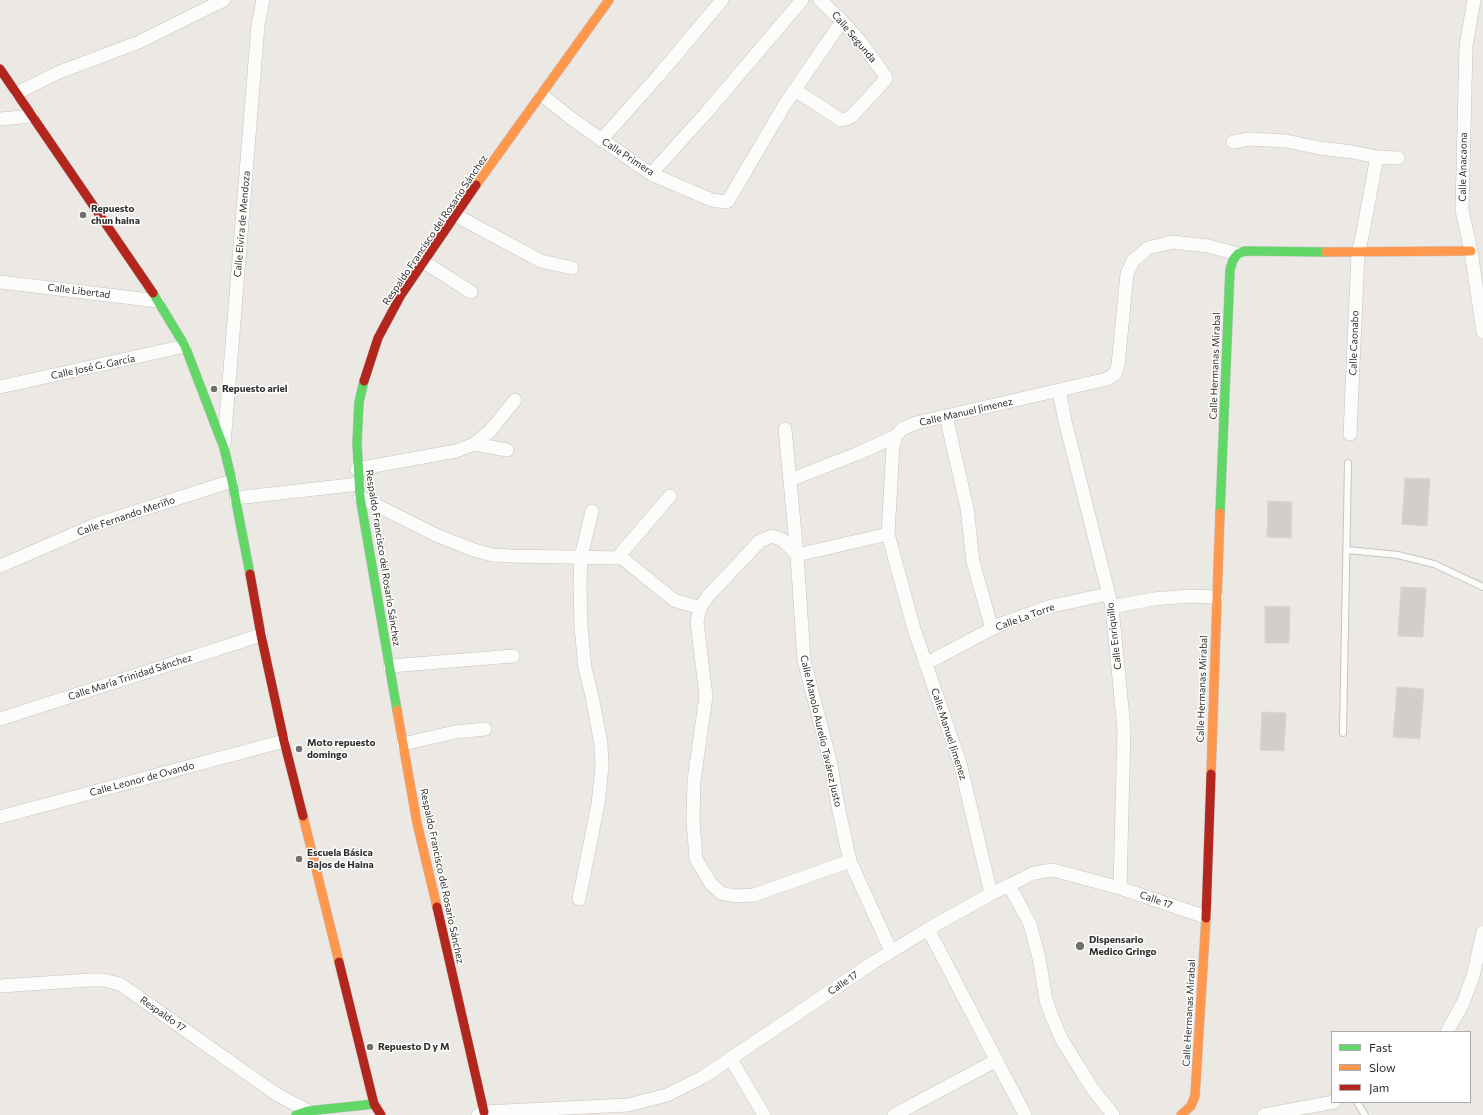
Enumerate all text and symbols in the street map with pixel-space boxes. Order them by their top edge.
street label: Calle Segunda [829,9,879,65]
street label: Calle Anacaona [1456,132,1470,202]
street label: Calle Primera [599,136,657,178]
street label: Respaldo Francisco del Rosario Sánchez [380,153,490,307]
street label: Calle Elvira de Mendoza [231,170,253,278]
place label: Repuesto chun haina [91,203,140,226]
marker: Repuesto chun haina [78,210,88,220]
street label: Calle Libertad [47,281,111,301]
street label: Calle Caonabo [1347,310,1361,376]
street label: Calle Hermanas Mirabal [1207,312,1223,420]
street label: Calle José G. García [50,352,136,382]
place label: Repuesto ariel [222,383,288,395]
marker: Repuesto ariel [209,384,219,394]
street label: Calle Manuel Jimenez [918,395,1014,429]
street label: Respaldo Francisco del Rosario Sánchez [363,469,403,647]
street label: Calle Fernando Meriño [76,494,176,538]
street label: Calle La Torre [994,601,1056,633]
street label: Calle Enriquillo [1104,602,1124,670]
street label: Calle Hermanas Mirabal [1194,635,1210,743]
street label: Calle María Trinidad Sánchez [67,651,193,703]
street label: Calle Manolo Aurelio Tavárez Justo [798,654,844,808]
street label: Calle Manuel Jimenez [929,687,969,781]
place label: Moto repuesto domingo [307,737,375,760]
marker: Moto repuesto domingo [294,744,304,754]
street label: Calle Leonor de Ovando [88,759,196,799]
street label: Respaldo Francisco del Rosario Sánchez [418,787,466,965]
place label: Escuela Básica Bajos de Haina [307,847,374,870]
marker: Escuela Básica Bajos de Haina [294,854,304,864]
street label: Calle 17 [1138,889,1174,911]
place label: Dispensario Medico Gringo [1089,934,1157,958]
marker: Dispensario Medico Gringo [1074,940,1086,952]
street label: Calle Hermanas Mirabal [1180,959,1198,1067]
street label: Calle 17 [826,969,860,997]
street label: Respaldo 17 [138,994,188,1034]
legend [1331,1031,1471,1103]
text: Fast [1369,1040,1392,1054]
place label: Repuesto D y M [378,1041,450,1053]
marker: Repuesto D y M [365,1042,375,1052]
text: Slow [1369,1060,1396,1074]
text: Jam [1369,1080,1389,1094]

